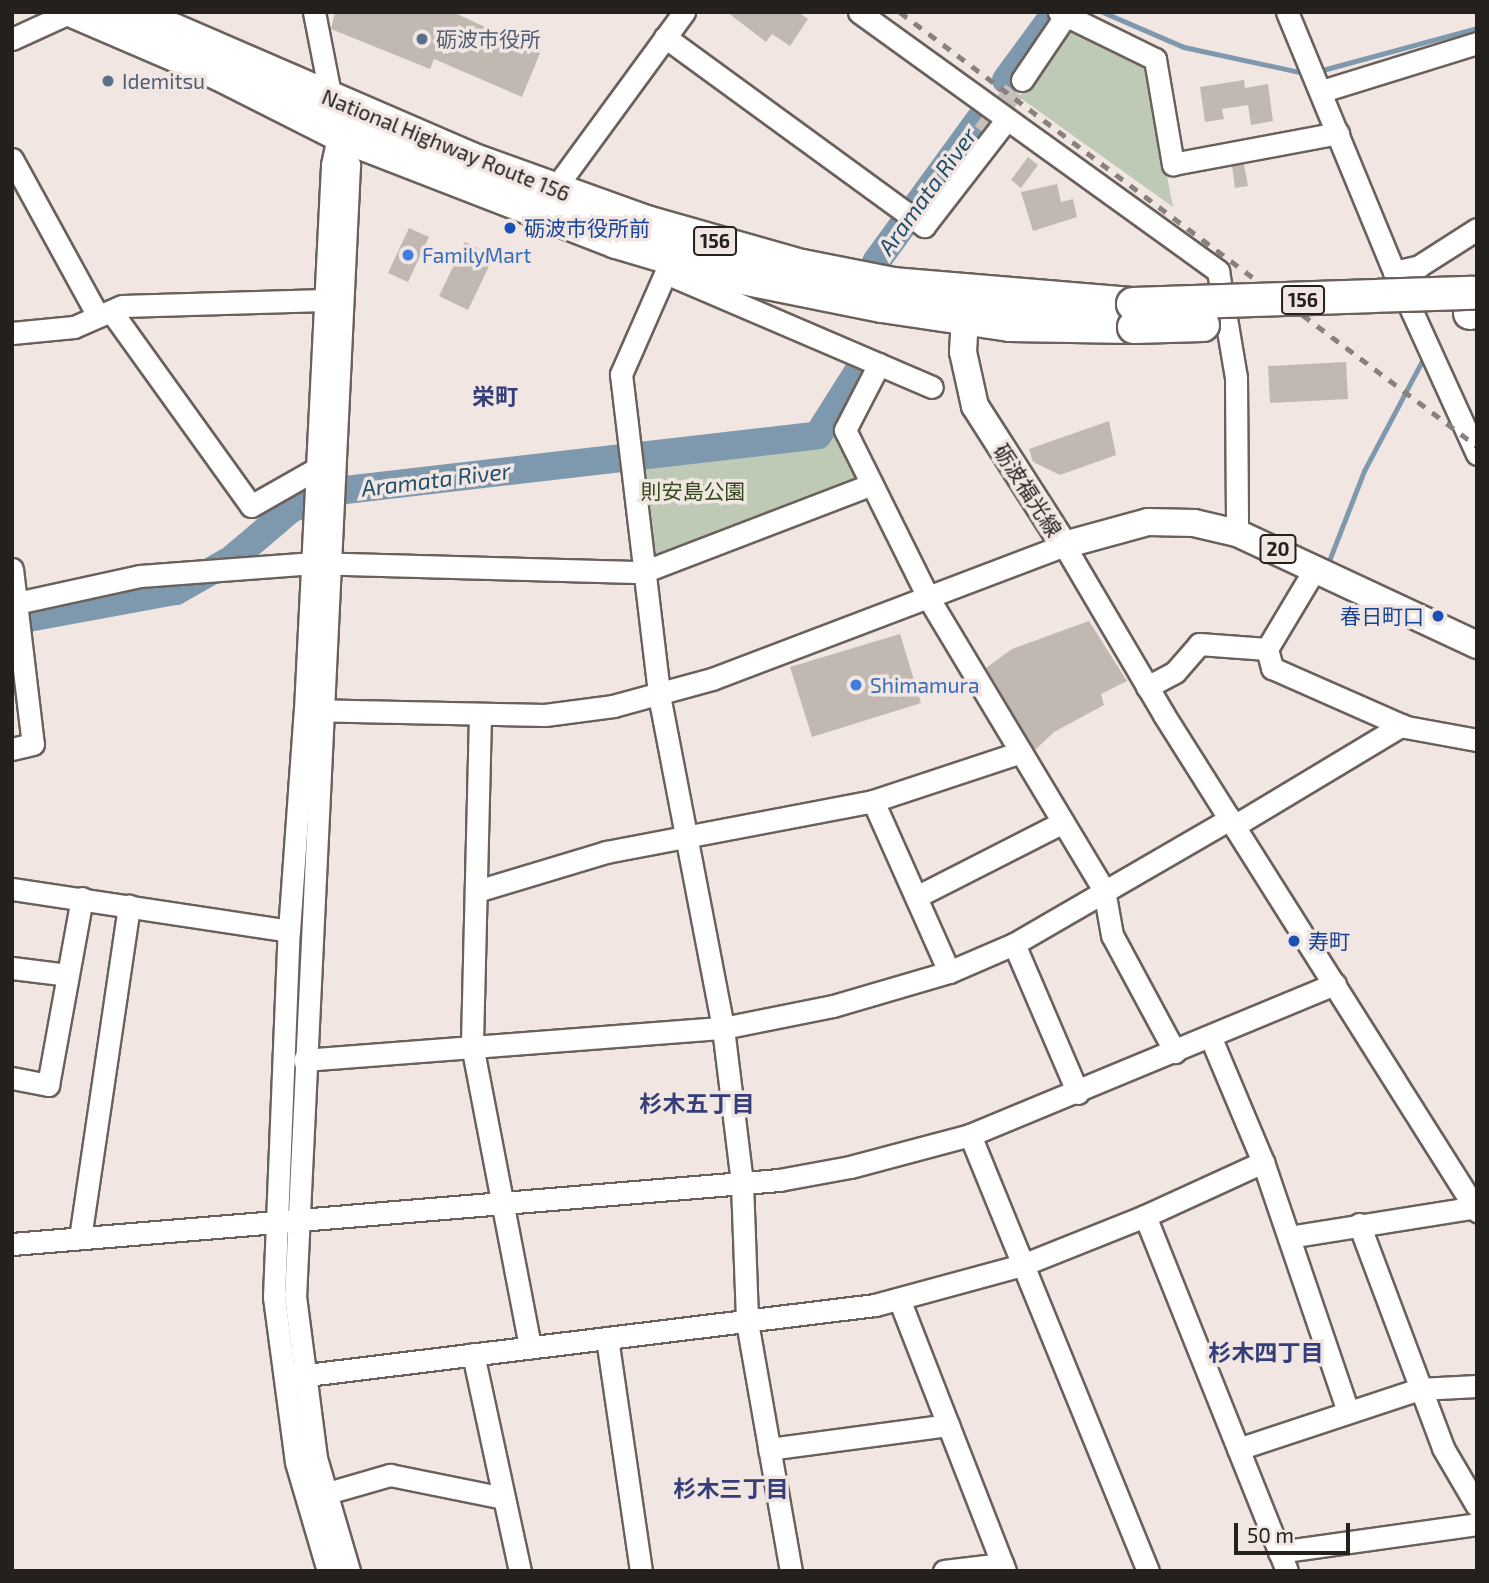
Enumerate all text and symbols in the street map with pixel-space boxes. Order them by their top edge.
place label: 砺波市役所 [436,26,541,52]
marker: 砺波市役所 [414,31,430,47]
place label: Idemitsu [122,68,205,94]
marker: Idemitsu [100,73,116,89]
street label: National Highway Route 156 [318,83,574,207]
water label: Aramata River [872,122,982,260]
place label: 砺波市役所前 [524,215,650,241]
marker: 砺波市役所前 [502,220,518,236]
road number: 156 [692,226,738,256]
place label: FamilyMart [422,242,531,268]
marker: FamilyMart [400,247,416,263]
road number: 156 [1280,284,1326,316]
district label: 栄町 [472,382,518,410]
street label: 砺波福光線 [989,439,1067,541]
water label: Aramata River [360,456,512,502]
park label: 則安島公園 [641,478,745,504]
road number: 20 [1259,534,1297,564]
place label: 春日町口 [1340,603,1424,629]
marker: 春日町口 [1430,608,1446,624]
place label: Shimamura [870,672,979,698]
marker: Shimamura [848,677,864,693]
place label: 寿町 [1308,928,1350,954]
marker: 寿町 [1286,933,1302,949]
district label: 杉木五丁目 [640,1089,754,1117]
district label: 杉木四丁目 [1209,1338,1323,1366]
district label: 杉木三丁目 [674,1474,788,1502]
scale bar [1237,1510,1352,1554]
text: 50 m [1247,1522,1294,1547]

